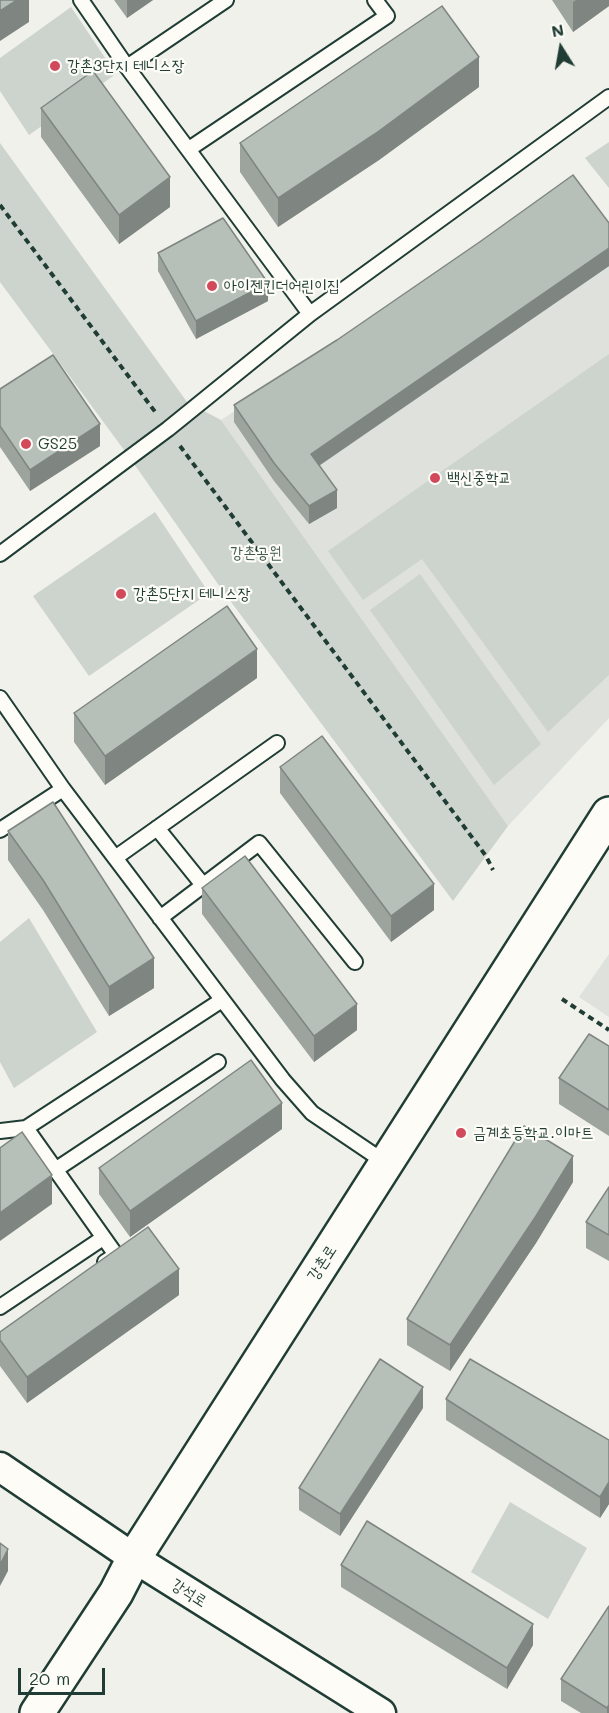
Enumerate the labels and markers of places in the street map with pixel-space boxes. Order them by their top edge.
place label: 강촌3단지 테니스장 [67,56,184,76]
marker: 강촌3단지 테니스장 [48,59,62,73]
place label: 아이젠킨더어린이집 [224,276,340,296]
marker: 아이젠킨더어린이집 [205,279,219,293]
place label: GS25 [38,434,77,454]
marker: GS25 [19,437,33,451]
place label: 백신중학교 [447,468,511,488]
marker: 백신중학교 [428,471,442,485]
place label: 강촌5단지 테니스장 [133,584,250,604]
marker: 강촌5단지 테니스장 [114,587,128,601]
place label: 금계초등학교.이마트 [473,1123,594,1143]
marker: 금계초등학교.이마트 [454,1126,468,1140]

